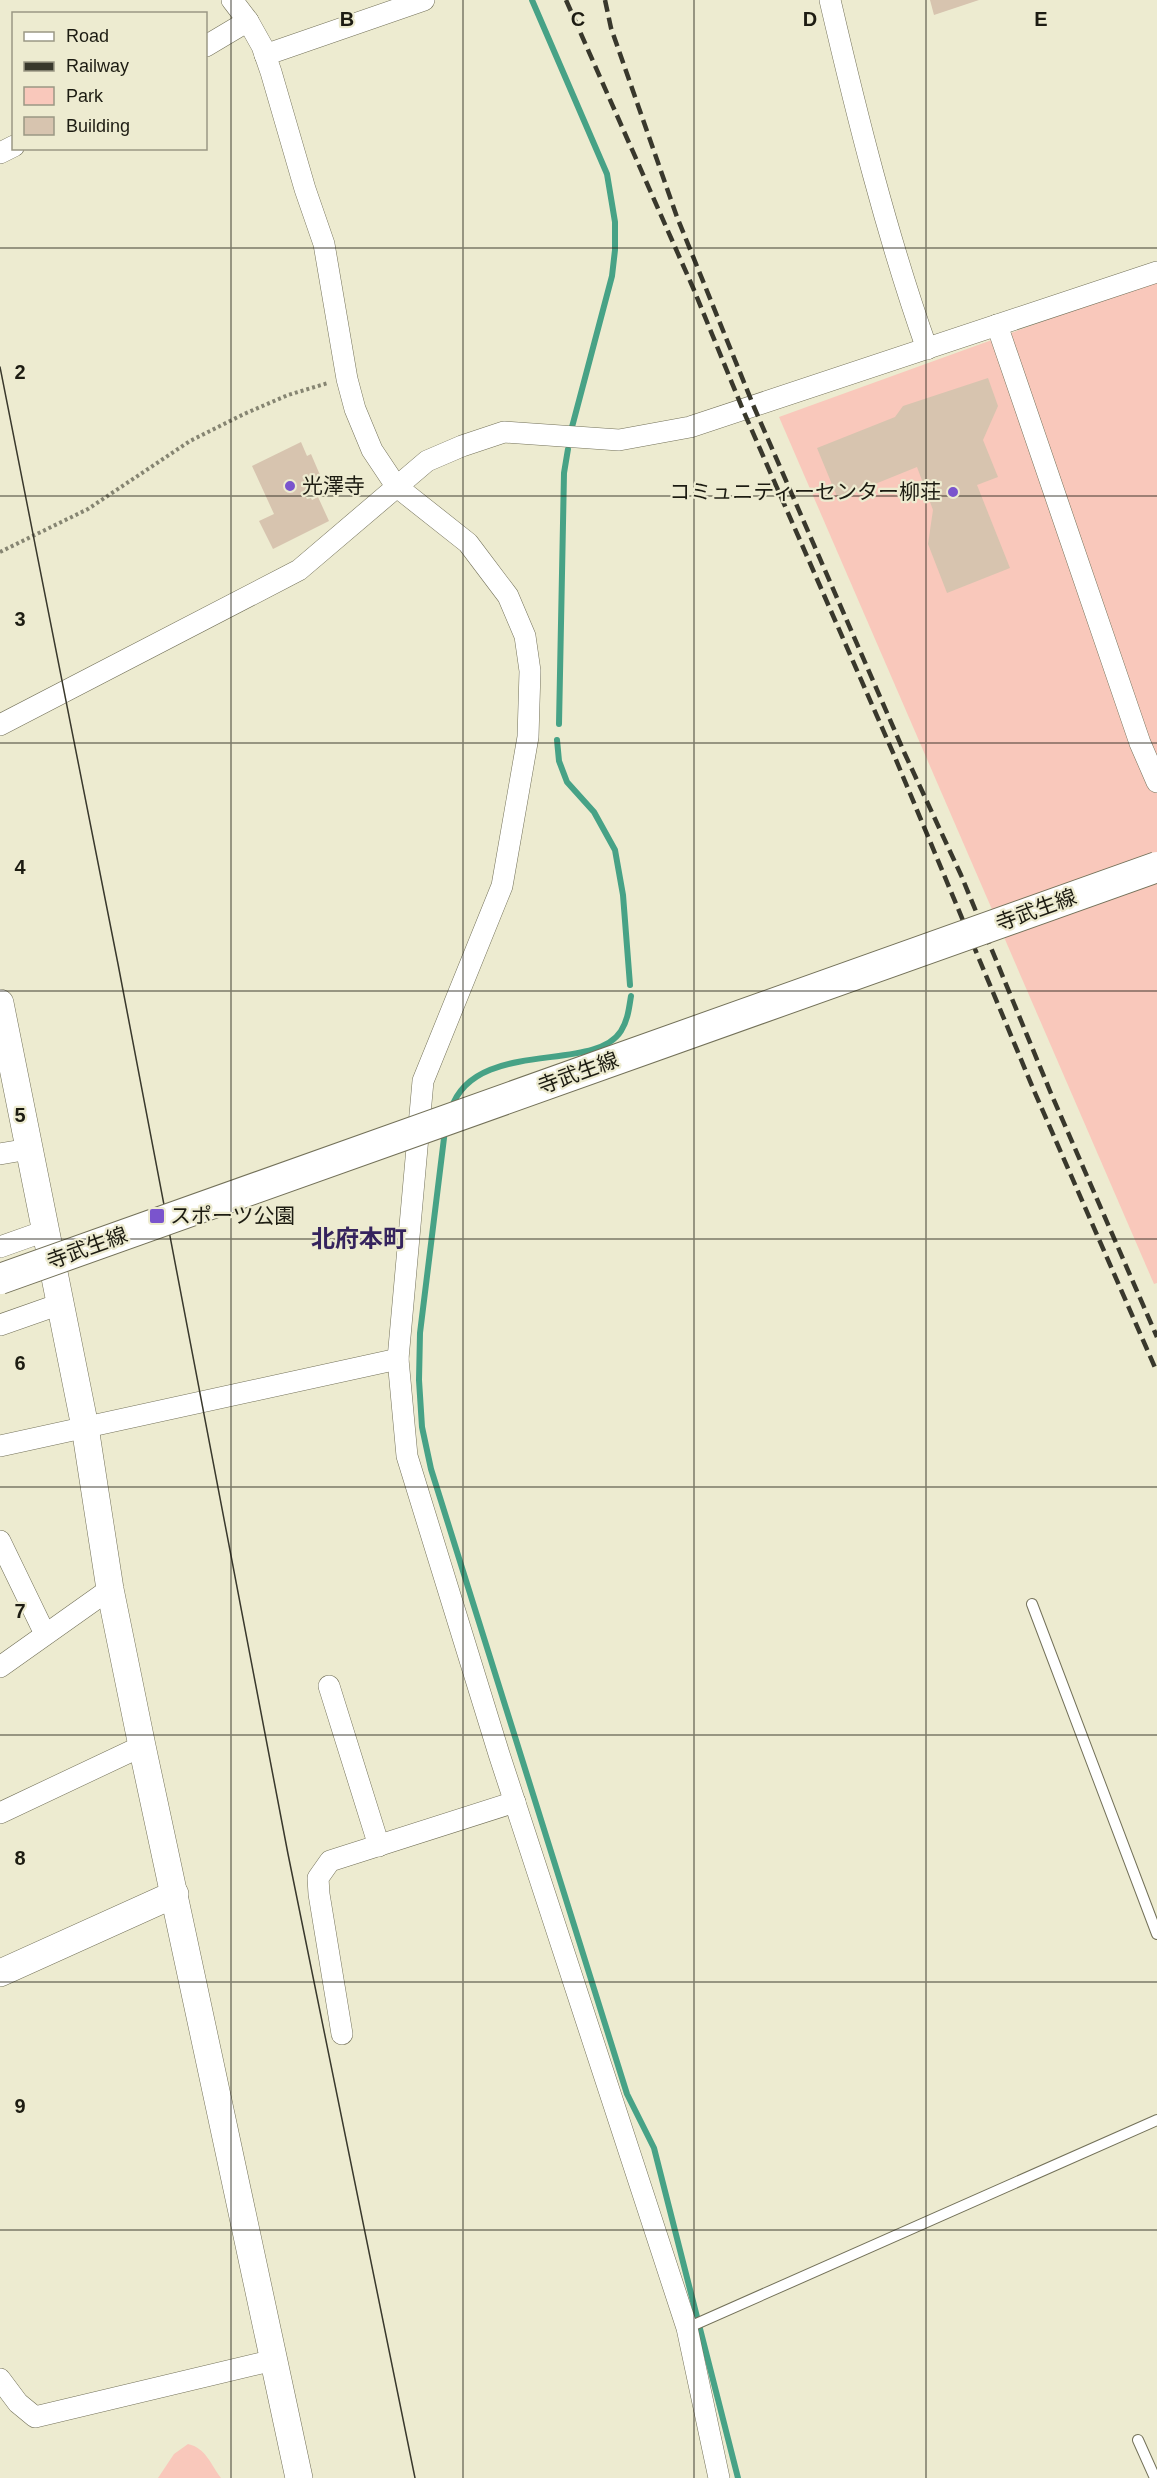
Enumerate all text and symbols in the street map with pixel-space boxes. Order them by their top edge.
text: B [340,8,354,30]
text: C [571,8,585,30]
text: D [803,8,817,30]
text: E [1034,8,1048,30]
legend [12,12,207,150]
text: Road [66,26,109,46]
text: Railway [66,56,129,76]
text: Park [66,86,104,106]
text: Building [66,116,130,136]
text: 2 [14,361,26,383]
place label: 光澤寺 [302,474,365,497]
marker: 光澤寺 [283,479,297,493]
place label: コミュニティーセンター柳荘 [669,480,941,503]
marker: コミュニティーセンター柳荘 [946,485,960,499]
text: 3 [14,608,26,630]
text: 4 [14,856,26,878]
street label: 寺武生線 [992,884,1079,935]
street label: 寺武生線 [534,1047,621,1098]
text: 5 [14,1104,26,1126]
place label: スポーツ公園 [170,1204,296,1227]
marker: スポーツ公園 [148,1207,166,1225]
street label: 寺武生線 [43,1222,130,1273]
district label: 北府本町 [311,1225,407,1252]
text: 6 [14,1352,26,1374]
text: 7 [14,1600,26,1622]
text: 8 [14,1847,26,1869]
text: 9 [14,2095,26,2117]

